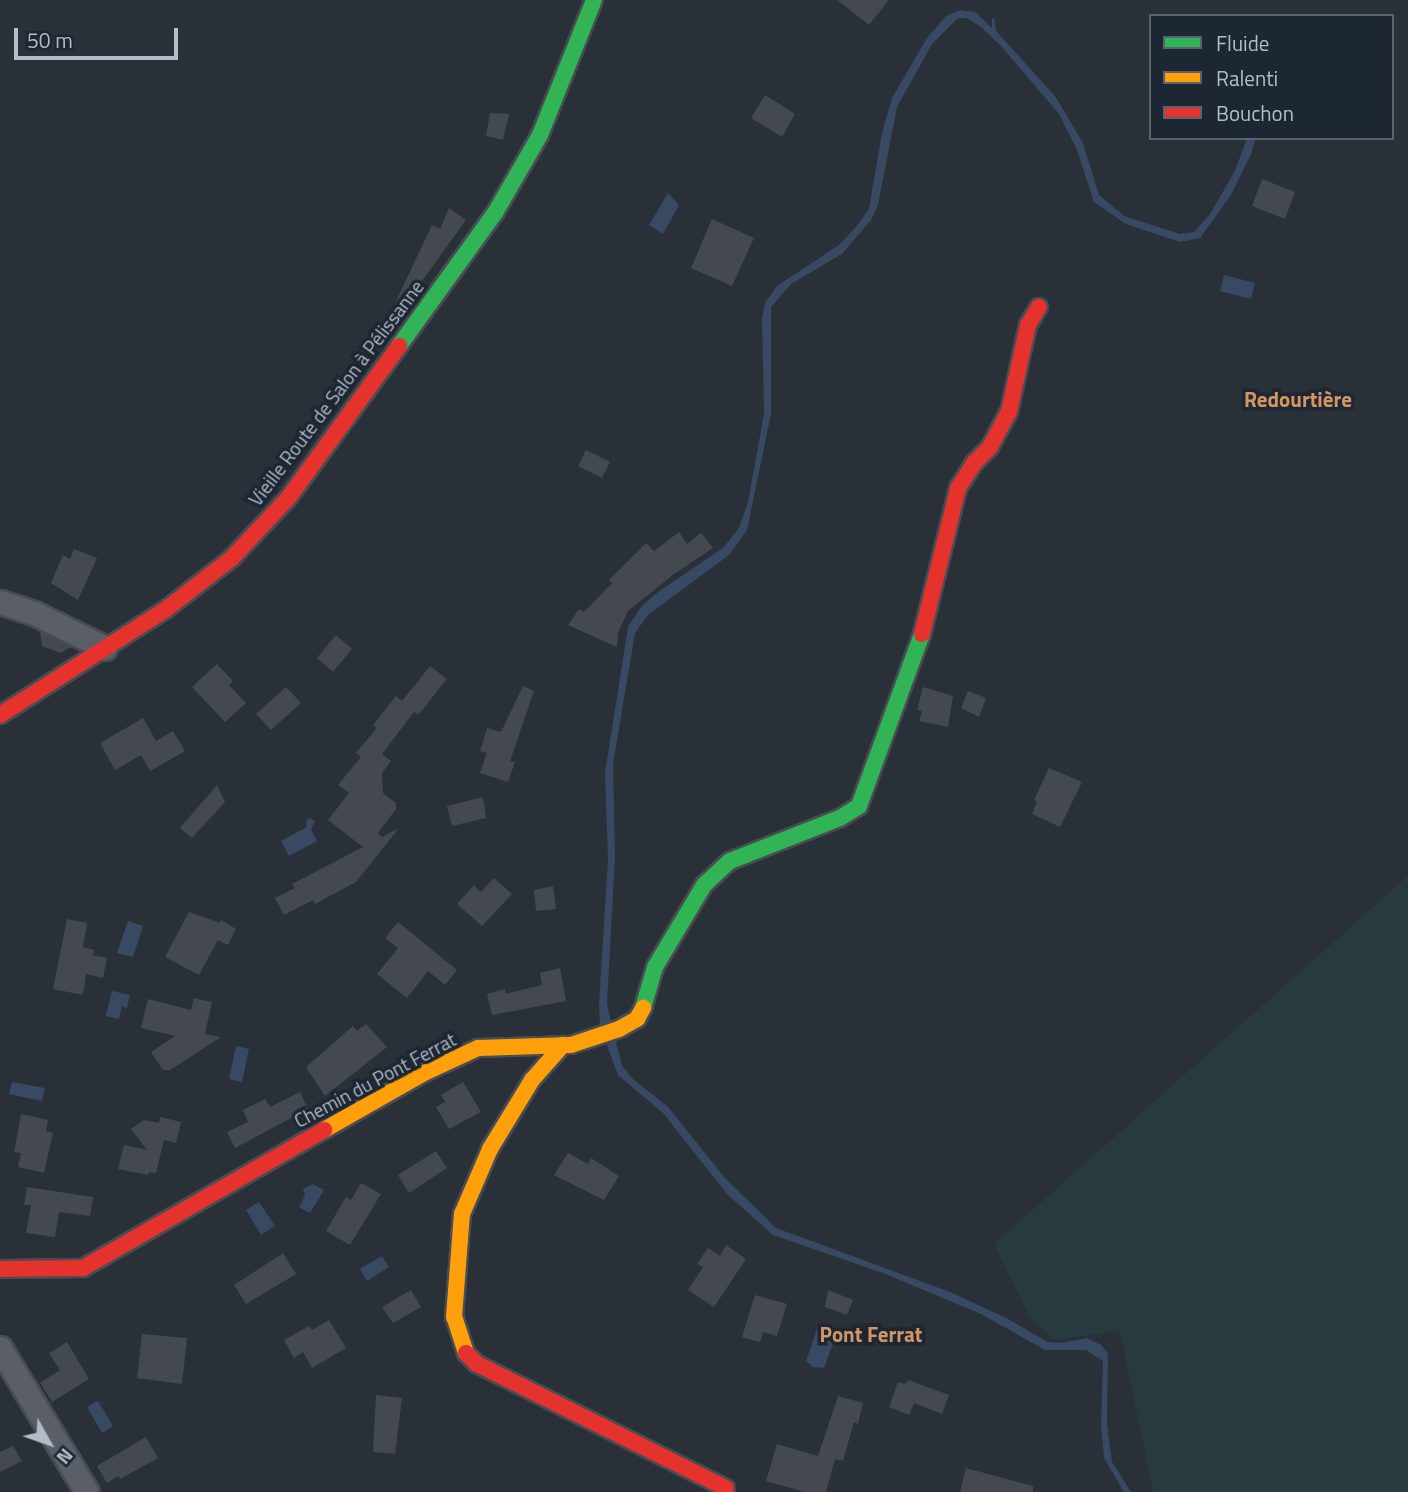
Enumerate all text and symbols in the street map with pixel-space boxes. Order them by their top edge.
scale bar [18,14,182,58]
legend [1149,14,1394,140]
text: 50 m [27,24,73,56]
text: Fluide [1216,27,1269,59]
text: Ralenti [1216,62,1278,94]
text: Bouchon [1216,97,1294,129]
street label: Vieille Route de Salon à Pélissanne [244,276,428,510]
district label: Redourtière [1244,386,1352,412]
street label: Chemin du Pont Ferrat [290,1028,460,1132]
district label: Pont Ferrat [820,1321,922,1347]
north arrow [14,1408,84,1478]
text: N [50,1442,81,1471]

